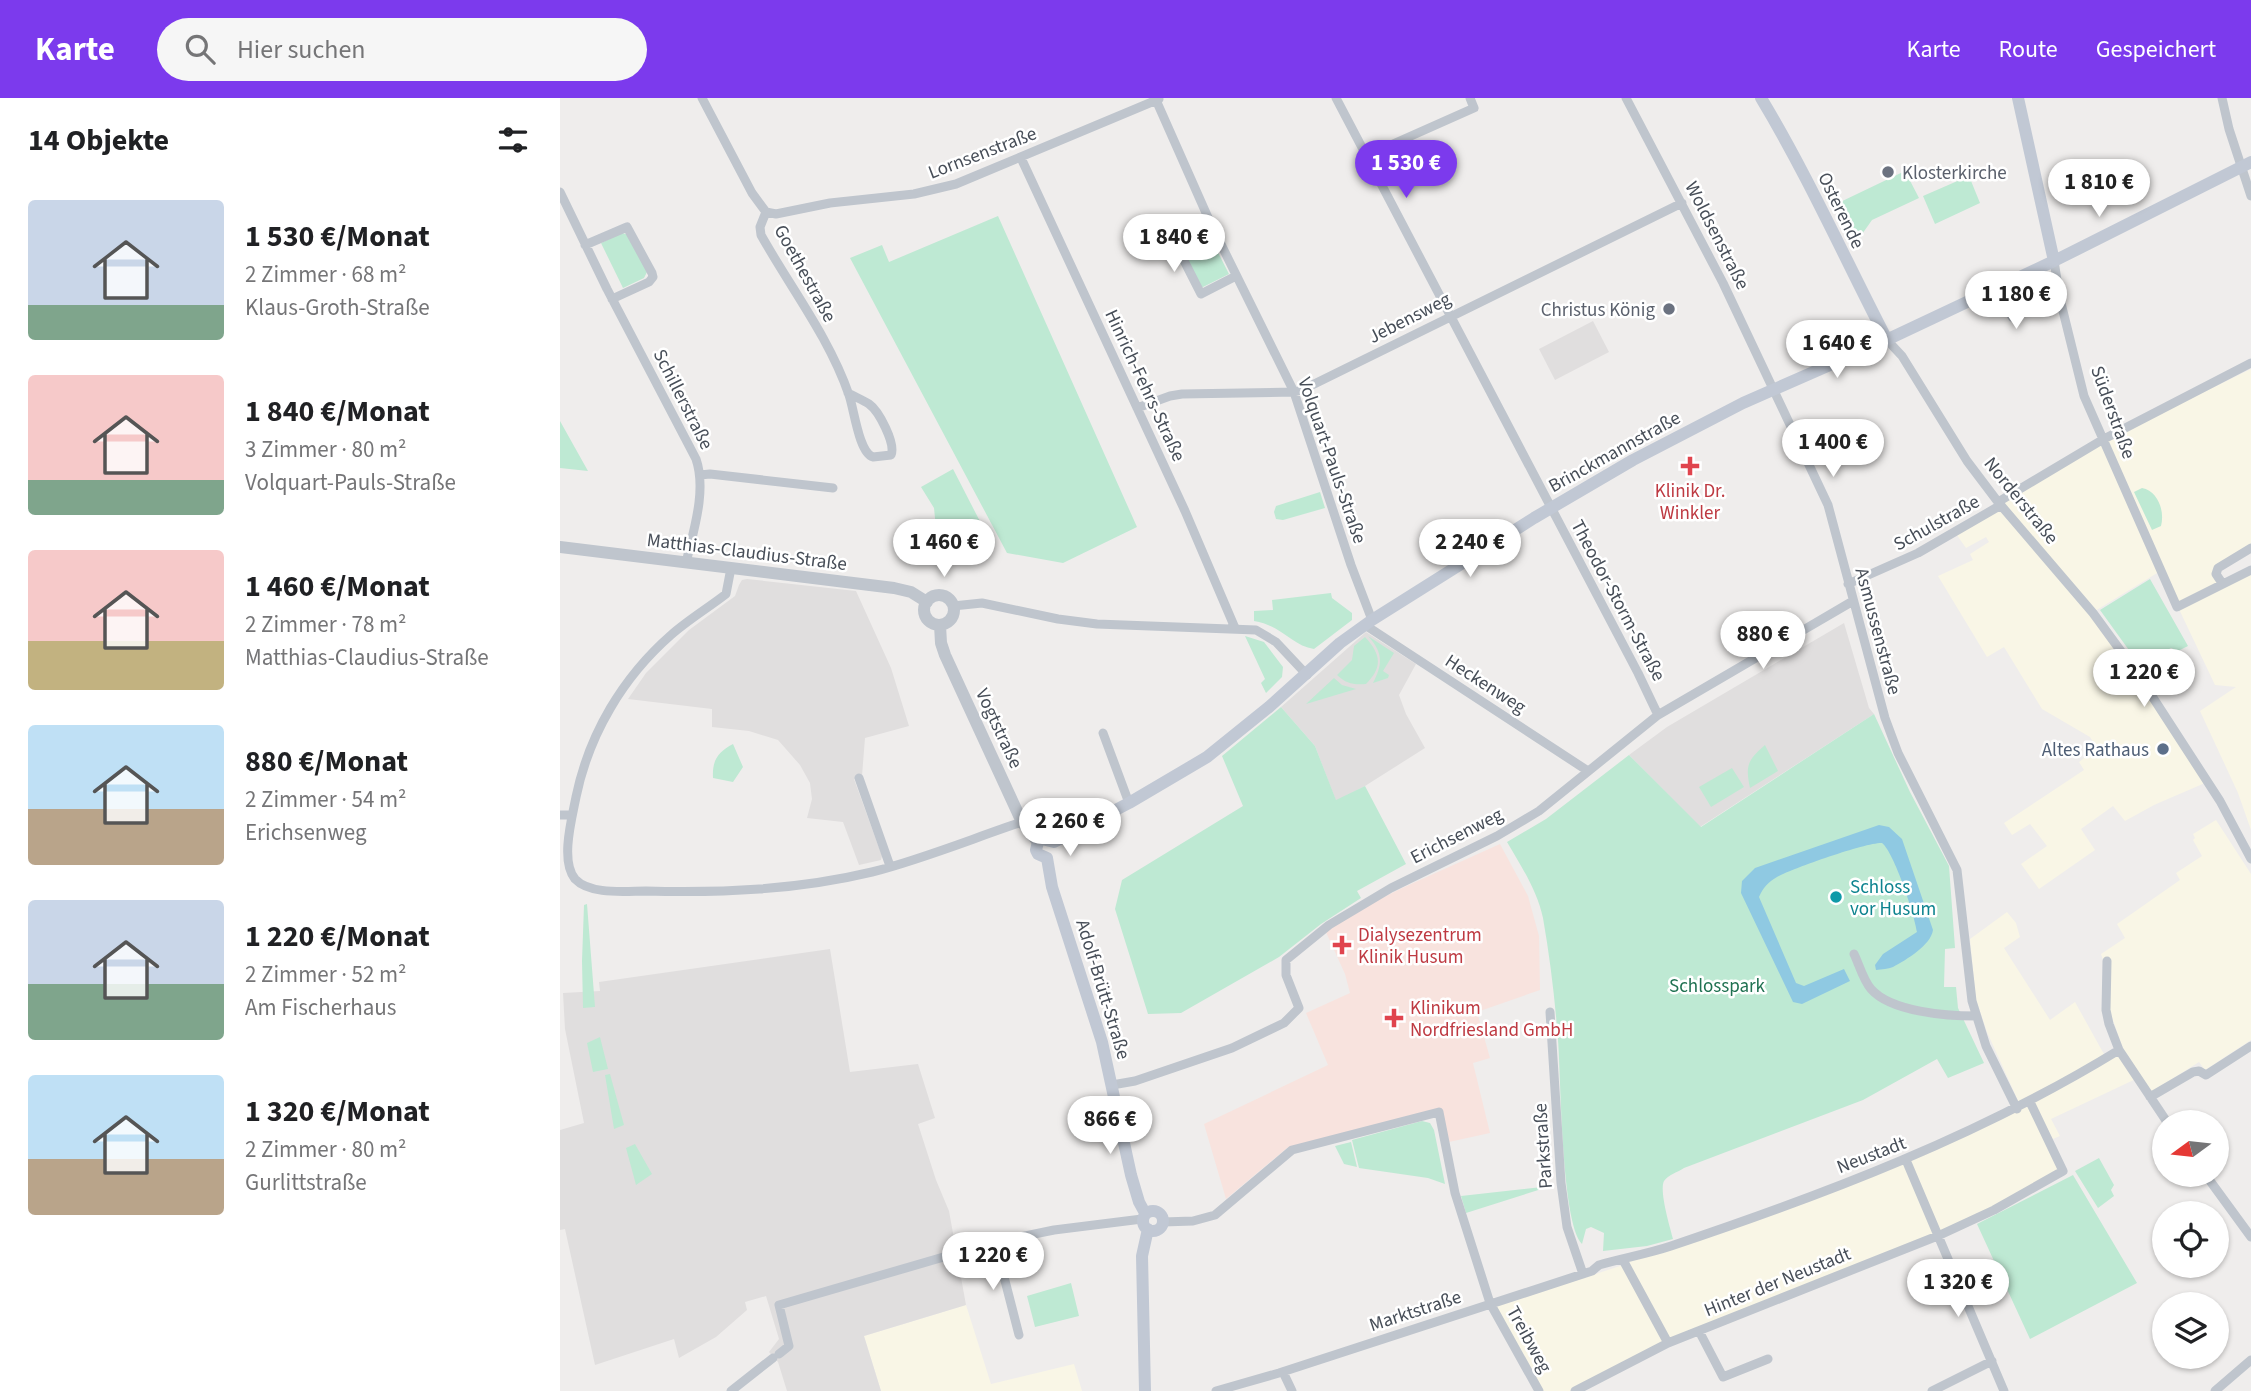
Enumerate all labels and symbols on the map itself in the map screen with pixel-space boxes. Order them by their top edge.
street label: Lornsenstraße [924,120,1041,186]
pin: 1 530 € [1341,140,1471,200]
pin: 1 810 € [2034,159,2164,219]
place label: Klosterkirche [1902,160,2007,187]
marker: Klosterkirche [1880,164,1896,180]
street label: Osterende [1811,168,1871,253]
street label: Woldsenstraße [1678,177,1756,295]
pin: 1 840 € [1109,214,1239,274]
street label: Goethestraße [767,220,843,327]
pin: 1 180 € [1951,272,2081,331]
street label: Jebensweg [1364,286,1456,351]
place label: Christus König [1541,297,1655,324]
marker: Christus König [1661,301,1677,317]
street label: Hinrich-Fehrs-Straße [1098,305,1192,466]
pin: 1 640 € [1772,320,1902,380]
street label: Schillerstraße [646,345,720,455]
street label: Süderstraße [2083,362,2142,463]
street label: Volquart-Pauls-Straße [1290,374,1373,547]
street label: Brinckmannstraße [1544,405,1686,500]
pin: 1 400 € [1768,420,1898,479]
street label: Norderstraße [1977,451,2065,550]
marker: Klinik Dr. Winkler [1680,456,1700,476]
place label: Klinik Dr. Winkler [1655,478,1725,527]
street label: Schulstraße [1889,489,1985,558]
street label: Theodor-Storm-Straße [1564,515,1672,686]
pin: 1 460 € [879,519,1009,579]
pin: 2 240 € [1405,519,1535,579]
street label: Matthias-Claudius-Straße [645,527,848,578]
street label: Asmussenstraße [1848,565,1907,698]
pin: 880 € [1714,612,1812,671]
street label: Heckenweg [1439,648,1531,721]
pin: 1 220 € [2079,650,2209,709]
street label: Vogtstraße [968,684,1029,773]
place label: Altes Rathaus [2042,737,2149,764]
marker: Altes Rathaus [2155,741,2171,757]
pin: 2 260 € [1005,798,1135,858]
street label: Erichsenweg [1406,801,1508,871]
place label: Schloss vor Husum [1850,874,1936,923]
marker: Schloss vor Husum [1828,889,1844,905]
street label: Adolf-Brütt-Straße [1068,916,1137,1063]
place label: Dialysezentrum Klinik Husum [1358,922,1482,971]
marker: Dialysezentrum Klinik Husum [1332,935,1352,955]
park label: Schlosspark [1669,973,1766,1000]
place label: Klinikum Nordfriesland GmbH [1410,995,1573,1044]
marker: Klinikum Nordfriesland GmbH [1384,1008,1404,1028]
pin: 866 € [1061,1096,1159,1156]
street label: Parkstraße [1527,1102,1560,1190]
north arrow [2152,1110,2230,1186]
street label: Neustadt [1833,1130,1911,1181]
pin: 1 220 € [928,1232,1058,1292]
street label: Hinter der Neustadt [1700,1240,1855,1324]
pin: 1 320 € [1893,1260,2023,1319]
street label: Marktstraße [1366,1284,1465,1339]
street label: Treibweg [1499,1301,1558,1378]

